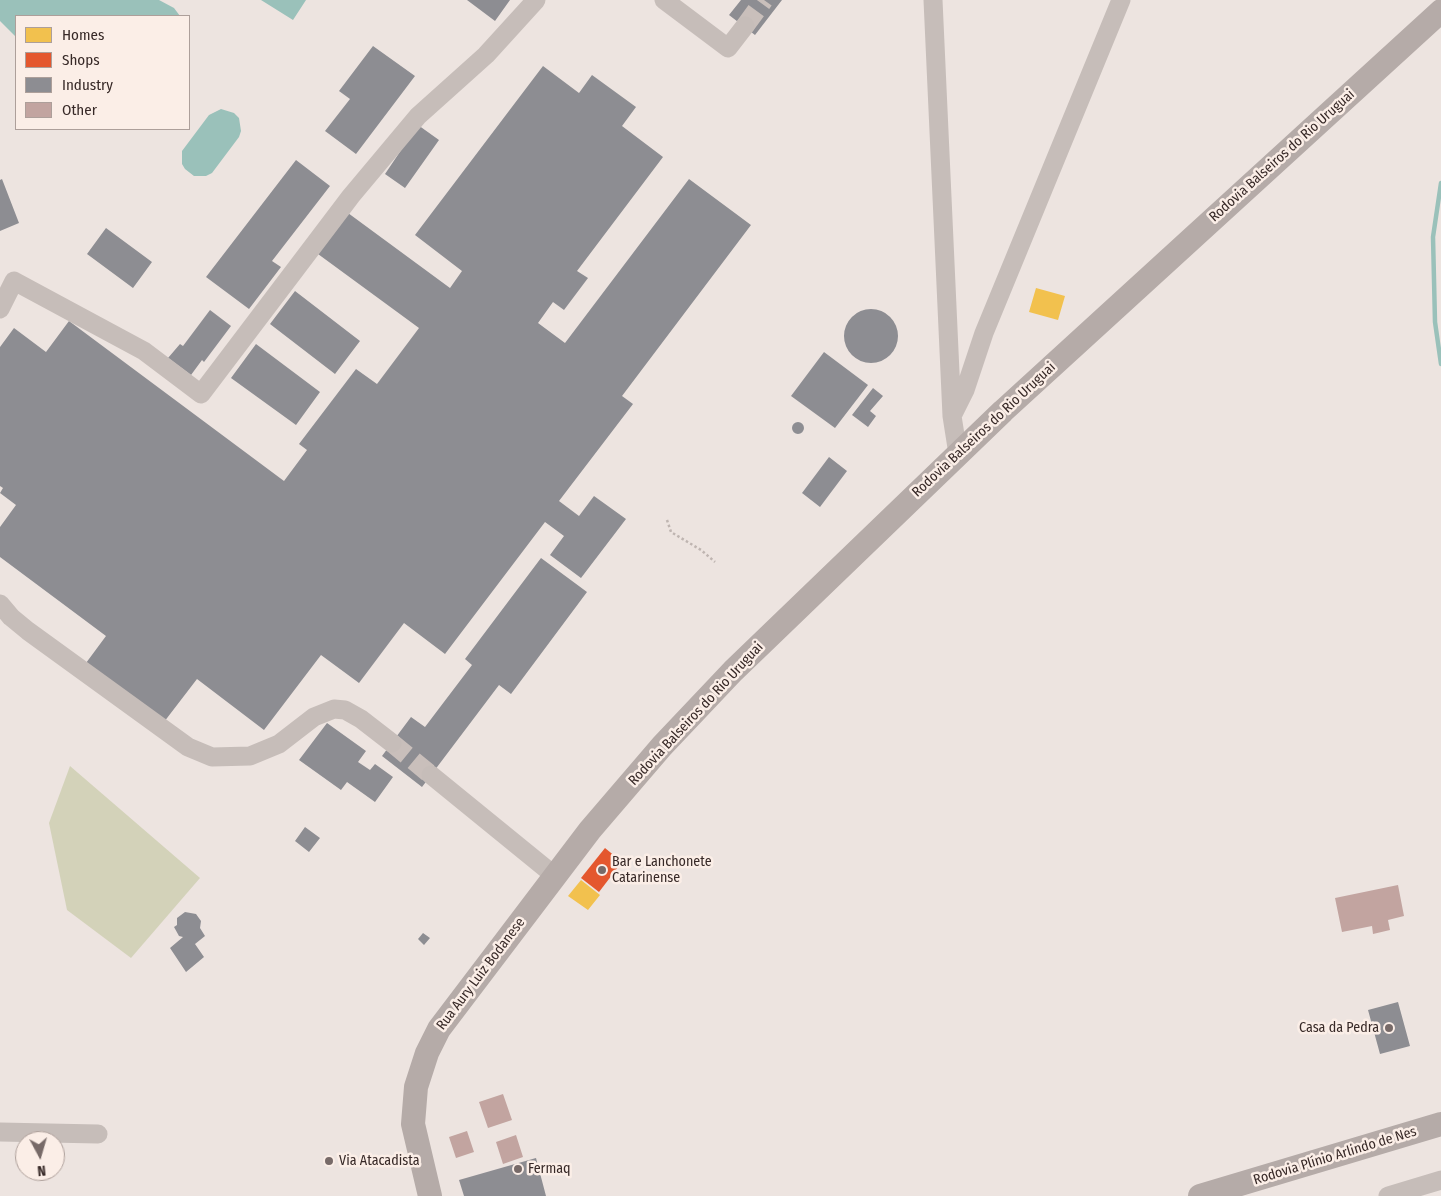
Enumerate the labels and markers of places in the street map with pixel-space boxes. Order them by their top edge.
place label: Bar e Lanchonete Catarinense [612,854,712,886]
marker: Bar e Lanchonete Catarinense [596,864,608,876]
place label: Casa da Pedra [1299,1020,1379,1036]
marker: Casa da Pedra [1383,1022,1395,1034]
place label: Via Atacadista [339,1153,420,1169]
marker: Via Atacadista [323,1155,335,1167]
place label: Fermaq [528,1161,571,1177]
marker: Fermaq [512,1163,524,1175]

